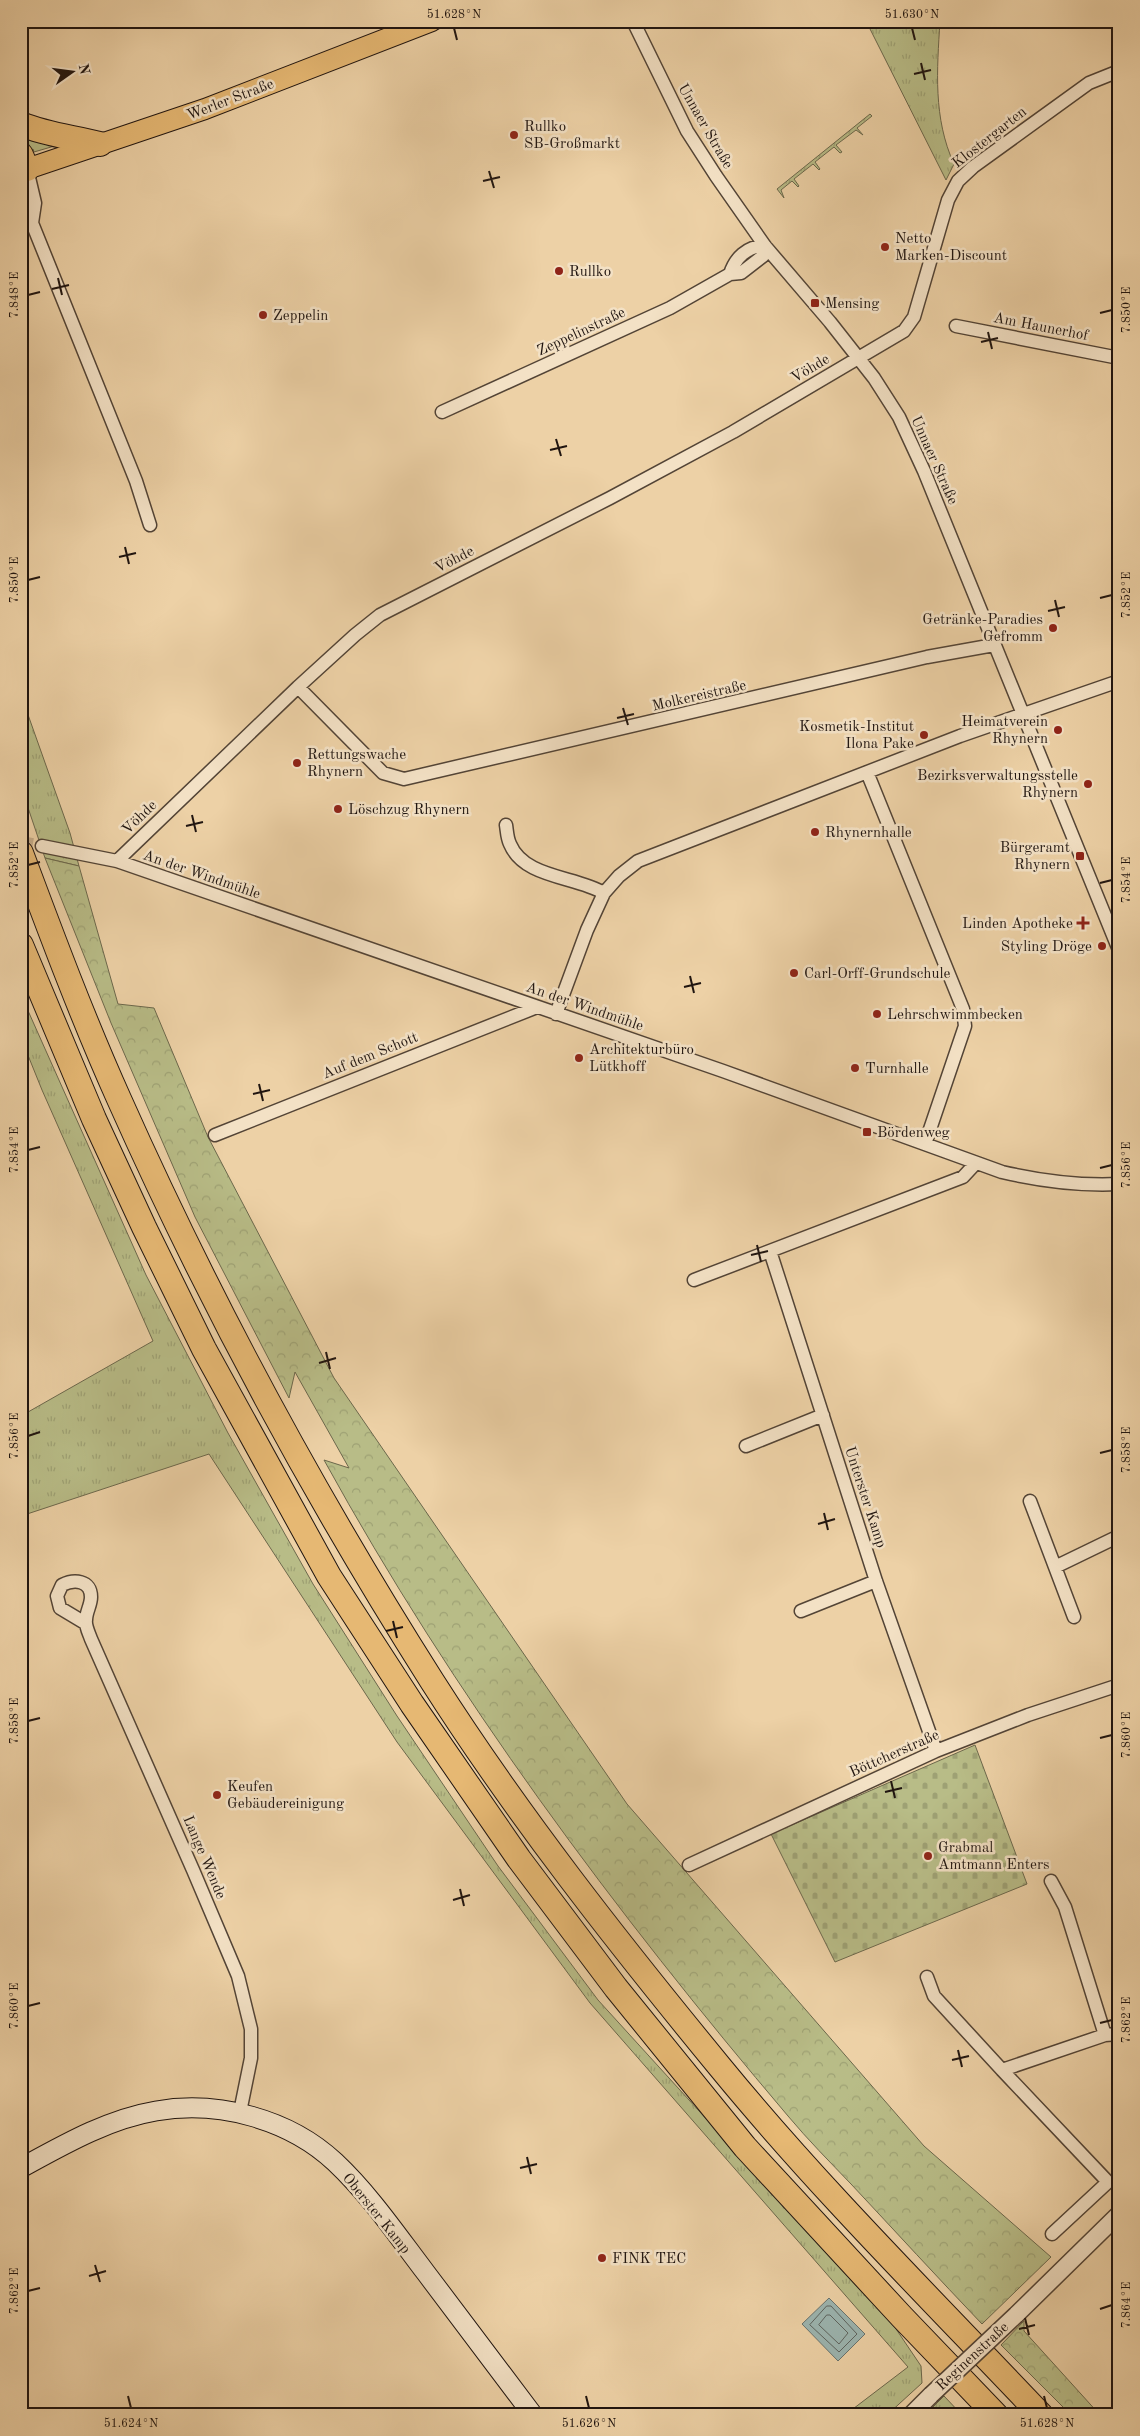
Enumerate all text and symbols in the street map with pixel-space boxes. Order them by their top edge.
text: 51.628°N [427,8,481,21]
text: 51.630°N [885,8,939,21]
north arrow [48,48,98,98]
text: N [76,62,92,76]
street label: Werler Straße [185,77,276,124]
street label: Unnaer Straße [674,82,735,172]
street label: Klostergarten [950,105,1030,172]
place label: Rullko SB-Großmarkt [524,120,620,152]
marker: Rullko SB-Großmarkt [508,129,520,141]
place label: Netto Marken-Discount [895,232,1007,264]
marker: Netto Marken-Discount [879,241,891,253]
marker: Rullko [553,265,565,277]
place label: Rullko [569,265,611,280]
text: 7.848°E [9,272,21,318]
text: 7.850°E [1120,287,1133,333]
marker: Mensing [809,297,821,309]
place label: Mensing [825,297,879,312]
street label: Zeppelinstraße [535,305,628,359]
marker: Zeppelin [257,309,269,321]
place label: Zeppelin [273,309,328,324]
street label: Am Haunerhof [992,311,1091,344]
street label: Vöhde [789,352,833,387]
street label: Unnaer Straße [907,414,960,507]
street label: Vöhde [433,544,477,577]
text: 7.850°E [8,557,21,603]
text: 7.852°E [1120,572,1133,618]
place label: Getränke-Paradies Gefromm [922,613,1043,645]
marker: Getränke-Paradies Gefromm [1047,622,1059,634]
street label: Molkereistraße [651,678,748,715]
place label: Heimatverein Rhynern [961,715,1048,747]
place label: Kosmetik-Institut Ilona Pake [799,720,914,752]
marker: Heimatverein Rhynern [1052,724,1064,736]
marker: Kosmetik-Institut Ilona Pake [918,729,930,741]
place label: Rettungswache Rhynern [307,748,406,780]
marker: Rettungswache Rhynern [291,757,303,769]
place label: Bezirksverwaltungsstelle Rhynern [917,769,1078,801]
marker: Bezirksverwaltungsstelle Rhynern [1082,778,1094,790]
street label: Vöhde [120,798,160,838]
marker: Löschzug Rhynern [332,803,344,815]
place label: Löschzug Rhynern [348,803,470,818]
marker: Rhynernhalle [809,826,821,838]
place label: Rhynernhalle [825,826,912,841]
place label: Bürgeramt Rhynern [1000,841,1070,873]
text: 7.852°E [8,842,21,888]
street label: An der Windmühle [141,848,262,903]
marker: Bürgeramt Rhynern [1074,850,1086,862]
text: 7.854°E [1120,857,1133,903]
place label: Linden Apotheke [962,917,1073,932]
marker: Linden Apotheke [1077,917,1089,929]
place label: Styling Dröge [1001,940,1092,955]
marker: Styling Dröge [1096,940,1108,952]
marker: Carl-Orff-Grundschule [788,967,800,979]
place label: Carl-Orff-Grundschule [804,967,950,982]
street label: An der Windmühle [524,980,645,1035]
marker: Lehrschwimmbecken [871,1008,883,1020]
place label: Lehrschwimmbecken [887,1008,1023,1023]
street label: Auf dem Schott [321,1030,420,1082]
place label: Architekturbüro Lütkhoff [589,1043,694,1075]
marker: Architekturbüro Lütkhoff [573,1052,585,1064]
marker: Turnhalle [849,1062,861,1074]
place label: Turnhalle [865,1062,929,1077]
marker: Bördenweg [861,1126,873,1138]
place label: Bördenweg [877,1126,950,1141]
text: 7.854°E [8,1127,21,1173]
text: 7.856°E [1120,1142,1133,1188]
text: 7.856°E [8,1413,21,1459]
text: 7.858°E [1120,1427,1133,1473]
street label: Unterster Kamp [841,1445,888,1550]
text: 7.858°E [8,1698,21,1744]
text: 7.860°E [1121,1712,1133,1758]
street label: Böttcherstraße [848,1728,942,1781]
place label: Keufen Gebäudereinigung [227,1780,344,1812]
marker: Keufen Gebäudereinigung [211,1789,223,1801]
street label: Lange Wende [179,1814,228,1902]
place label: Grabmal Amtmann Enters [938,1841,1050,1873]
marker: Grabmal Amtmann Enters [922,1850,934,1862]
text: 7.860°E [9,1983,21,2029]
text: 7.862°E [1121,1997,1133,2043]
street label: Oberster Kamp [339,2171,413,2257]
marker: FINK TEC [596,2252,608,2264]
place label: FINK TEC [612,2252,686,2267]
text: 7.862°E [9,2268,21,2314]
text: 7.864°E [1121,2282,1133,2328]
street label: Reginenstraße [934,2320,1012,2394]
text: 51.624°N [104,2417,158,2430]
text: 51.626°N [562,2417,616,2430]
text: 51.628°N [1020,2417,1074,2430]

